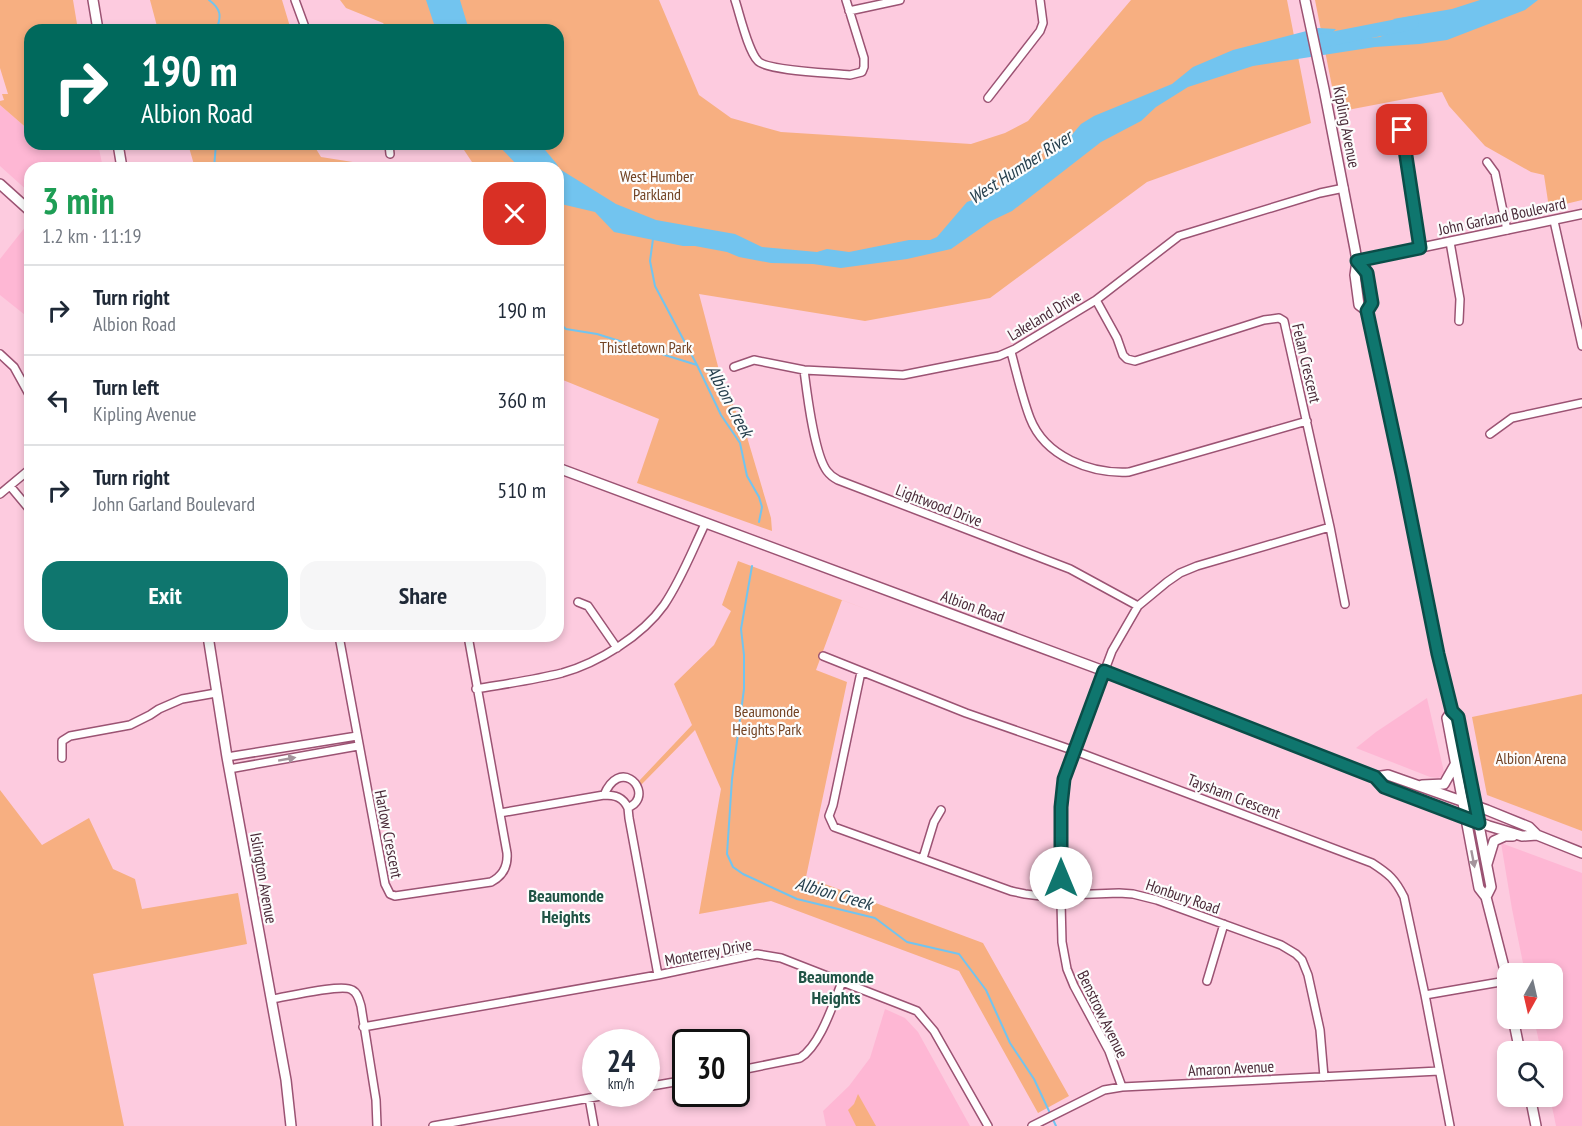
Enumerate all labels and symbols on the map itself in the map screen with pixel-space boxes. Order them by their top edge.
street label: Kipling Avenue [1329,84,1365,170]
pin [1376,104,1427,155]
water label: West Humber River [964,123,1079,209]
park label: West Humber Parkland [620,166,695,204]
street label: John Garland Boulevard [1435,193,1568,239]
street label: Lakeland Drive [1004,285,1084,345]
street label: Felan Crescent [1288,321,1326,405]
park label: Thistletown Park [600,337,693,357]
water label: Albion Creek [701,361,760,443]
street label: Lightwood Drive [893,479,985,531]
street label: Albion Road [938,585,1008,627]
park label: Beaumonde Heights Park [732,701,803,739]
park label: Albion Arena [1496,748,1566,768]
one-way arrow [277,754,296,763]
street label: Taysham Crescent [1185,769,1284,823]
street label: Harlow Crescent [371,788,407,880]
street label: Islington Avenue [246,831,282,925]
position arrow [1029,846,1093,910]
one-way arrow [1469,849,1478,868]
water label: Albion Creek [793,871,877,915]
street label: Honbury Road [1143,874,1223,918]
district label: Beaumonde Heights [528,884,604,928]
street label: Monterrey Drive [663,934,753,970]
north arrow [1497,963,1563,1029]
district label: Beaumonde Heights [798,965,874,1009]
street label: Benstrow Avenue [1073,967,1133,1061]
speed limit sign: 30 [672,1029,750,1107]
street label: Amaron Avenue [1187,1056,1275,1080]

